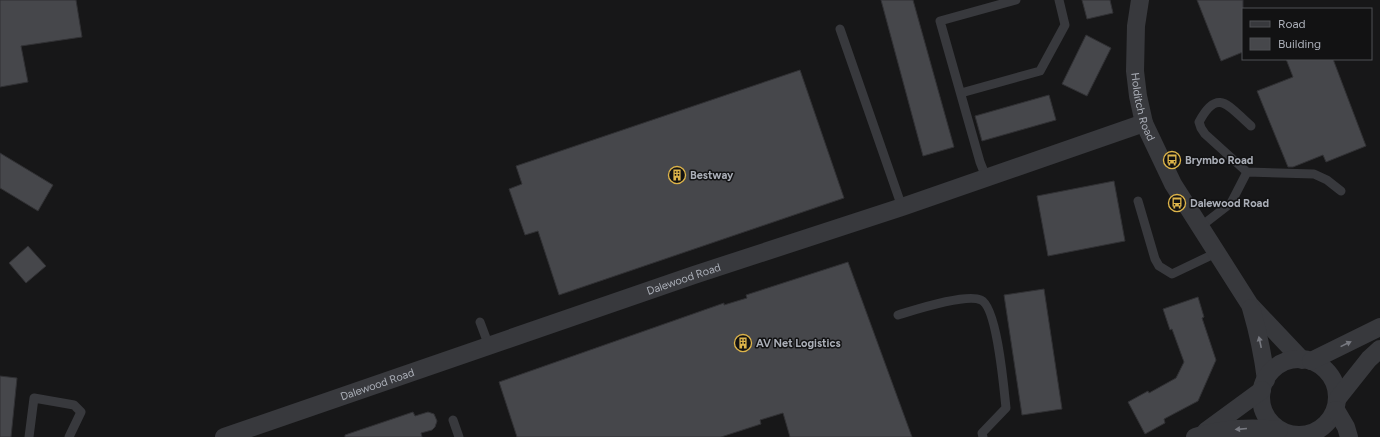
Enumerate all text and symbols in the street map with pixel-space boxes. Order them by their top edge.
legend [1242,8,1372,60]
text: Road [1278,17,1306,31]
text: Building [1278,37,1321,51]
street label: Holditch Road [1128,72,1158,143]
bus stop icon: Brymbo Road [1162,150,1182,170]
place label: Brymbo Road [1185,154,1253,167]
building icon: Bestway [667,165,687,185]
place label: Bestway [690,169,734,182]
bus stop icon: Dalewood Road [1167,193,1187,213]
place label: Dalewood Road [1190,197,1269,210]
street label: Dalewood Road [645,261,722,298]
building icon: AV Net Logistics [733,333,753,353]
one-way arrow [1257,336,1263,348]
place label: AV Net Logistics [756,337,841,350]
one-way arrow [1340,341,1351,347]
street label: Dalewood Road [339,366,416,403]
one-way arrow [1235,425,1247,432]

